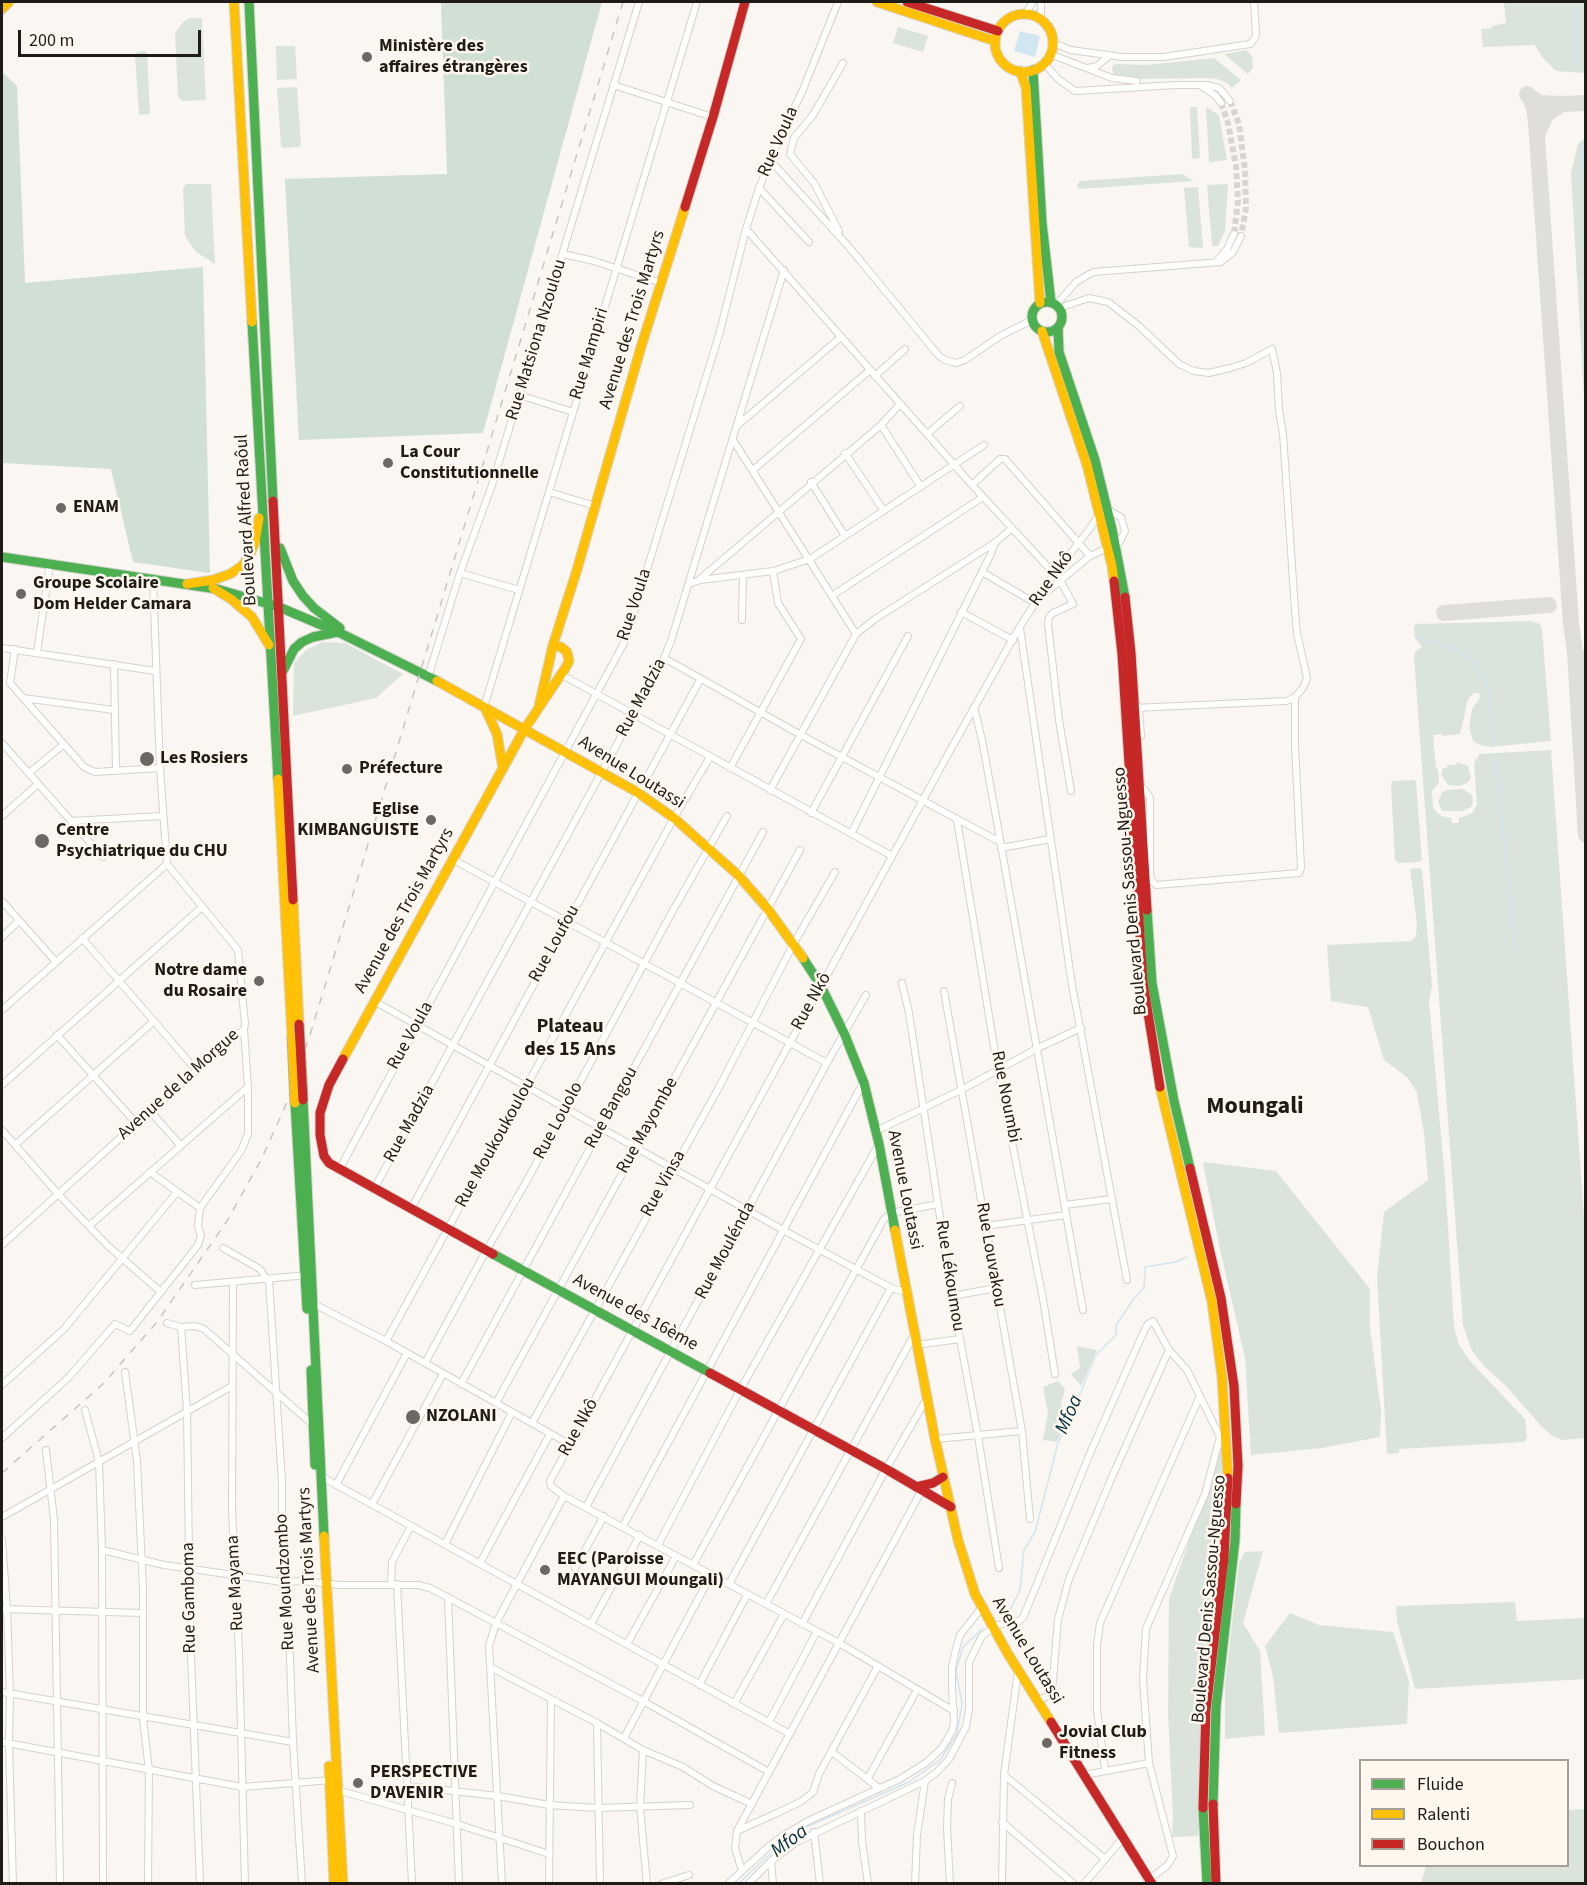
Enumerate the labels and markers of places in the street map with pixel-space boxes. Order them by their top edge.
place label: Ministère des affaires étrangères [379,36,528,78]
marker: Ministère des affaires étrangères [360,50,374,64]
place label: La Cour Constitutionnelle [400,442,539,484]
marker: La Cour Constitutionnelle [381,456,395,470]
place label: ENAM [73,497,119,519]
marker: ENAM [54,501,68,515]
place label: Groupe Scolaire Dom Helder Camara [33,573,191,616]
marker: Groupe Scolaire Dom Helder Camara [14,587,28,601]
place label: Les Rosiers [160,748,248,770]
marker: Les Rosiers [138,750,156,768]
place label: Préfecture [359,758,443,780]
marker: Préfecture [340,762,354,776]
place label: Eglise KIMBANGUISTE [297,799,419,842]
marker: Eglise KIMBANGUISTE [424,813,438,827]
place label: Centre Psychiatrique du CHU [56,820,228,862]
marker: Centre Psychiatrique du CHU [33,832,51,850]
place label: Notre dame du Rosaire [154,960,247,1002]
marker: Notre dame du Rosaire [252,974,266,988]
place label: NZOLANI [426,1406,497,1428]
marker: NZOLANI [404,1408,422,1426]
place label: EEC (Paroisse MAYANGUI Moungali) [557,1549,724,1592]
marker: EEC (Paroisse MAYANGUI Moungali) [538,1563,552,1577]
place label: Jovial Club Fitness [1059,1722,1147,1764]
marker: Jovial Club Fitness [1040,1736,1054,1750]
place label: PERSPECTIVE D'AVENIR [370,1762,478,1804]
marker: PERSPECTIVE D'AVENIR [351,1776,365,1790]

